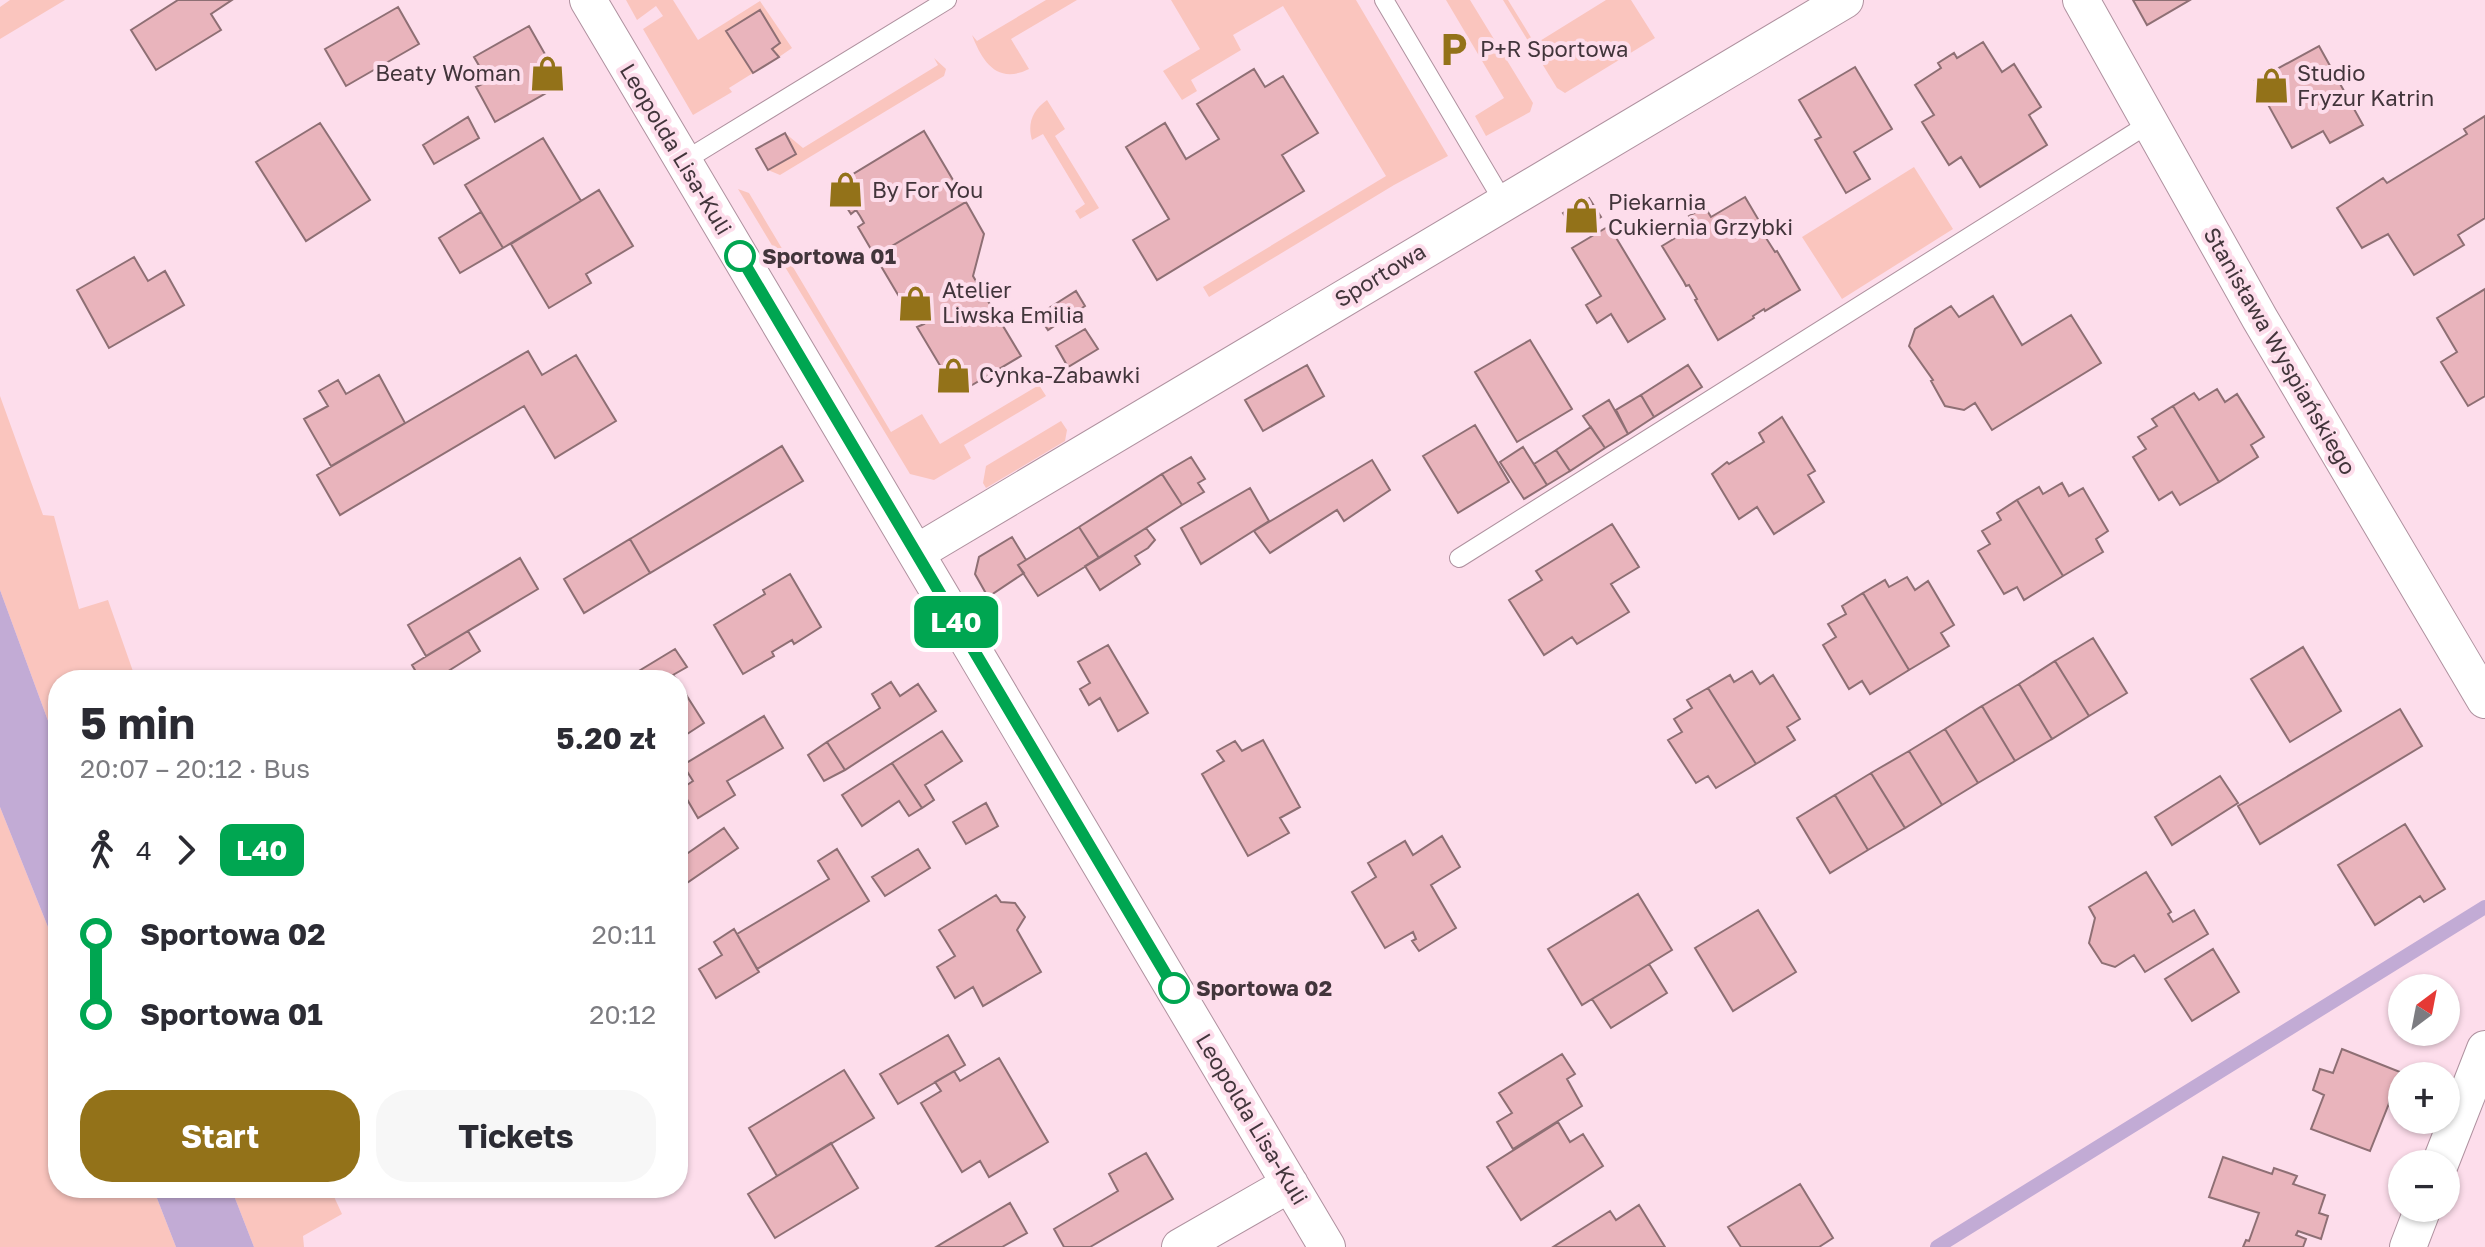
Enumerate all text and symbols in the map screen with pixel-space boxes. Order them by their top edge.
parking icon: P+R Sportowa [1435,30,1473,68]
place label: P+R Sportowa [1480,35,1628,62]
shop icon: Beaty Woman [528,54,566,92]
street label: Leopolda Lisa-Kuli [615,58,738,239]
place label: Beaty Woman [375,59,521,86]
place label: Studio Fryzur Katrin [2297,59,2434,111]
shop icon: Studio Fryzur Katrin [2252,67,2290,105]
shop icon: By For You [827,171,865,209]
place label: By For You [872,176,983,203]
place label: Piekarnia Cukiernia Grzybki [1608,188,1793,240]
shop icon: Piekarnia Cukiernia Grzybki [1563,196,1601,234]
street label: Stanisława Wyspiańskiego [2199,222,2362,479]
street label: Sportowa [1329,237,1430,312]
marker: Sportowa 01 [725,241,755,271]
place label: Sportowa 01 [762,242,896,269]
place label: Atelier Liwska Emilia [942,276,1084,328]
shop icon: Atelier Liwska Emilia [897,284,935,322]
shop icon: Cynka-Zabawki [934,356,972,394]
place label: Cynka-Zabawki [979,361,1140,388]
line badge: L40 [910,596,1002,648]
text: L40 [930,605,982,638]
text: 5 min [80,696,195,749]
text: 5.20 zł [556,720,656,756]
text: 20:07 – 20:12 · Bus [80,753,310,784]
icon: walk [80,828,124,872]
icon: forward [164,828,208,872]
text: L40 [236,833,288,866]
text: 4 [136,835,152,866]
text: Sportowa 02 [140,916,326,952]
text: 20:11 [592,919,656,950]
marker: Sportowa 02 [1159,973,1189,1003]
place label: Sportowa 02 [1196,974,1332,1001]
north arrow [2388,974,2460,1046]
map controls [2388,974,2460,1222]
text: Sportowa 01 [140,996,323,1032]
text: 20:12 [589,999,656,1030]
street label: Leopolda Lisa-Kuli [1191,1028,1314,1209]
button: + [2388,1062,2460,1134]
button: Start [80,1090,360,1182]
button: Tickets [376,1090,656,1182]
button: − [2388,1150,2460,1222]

